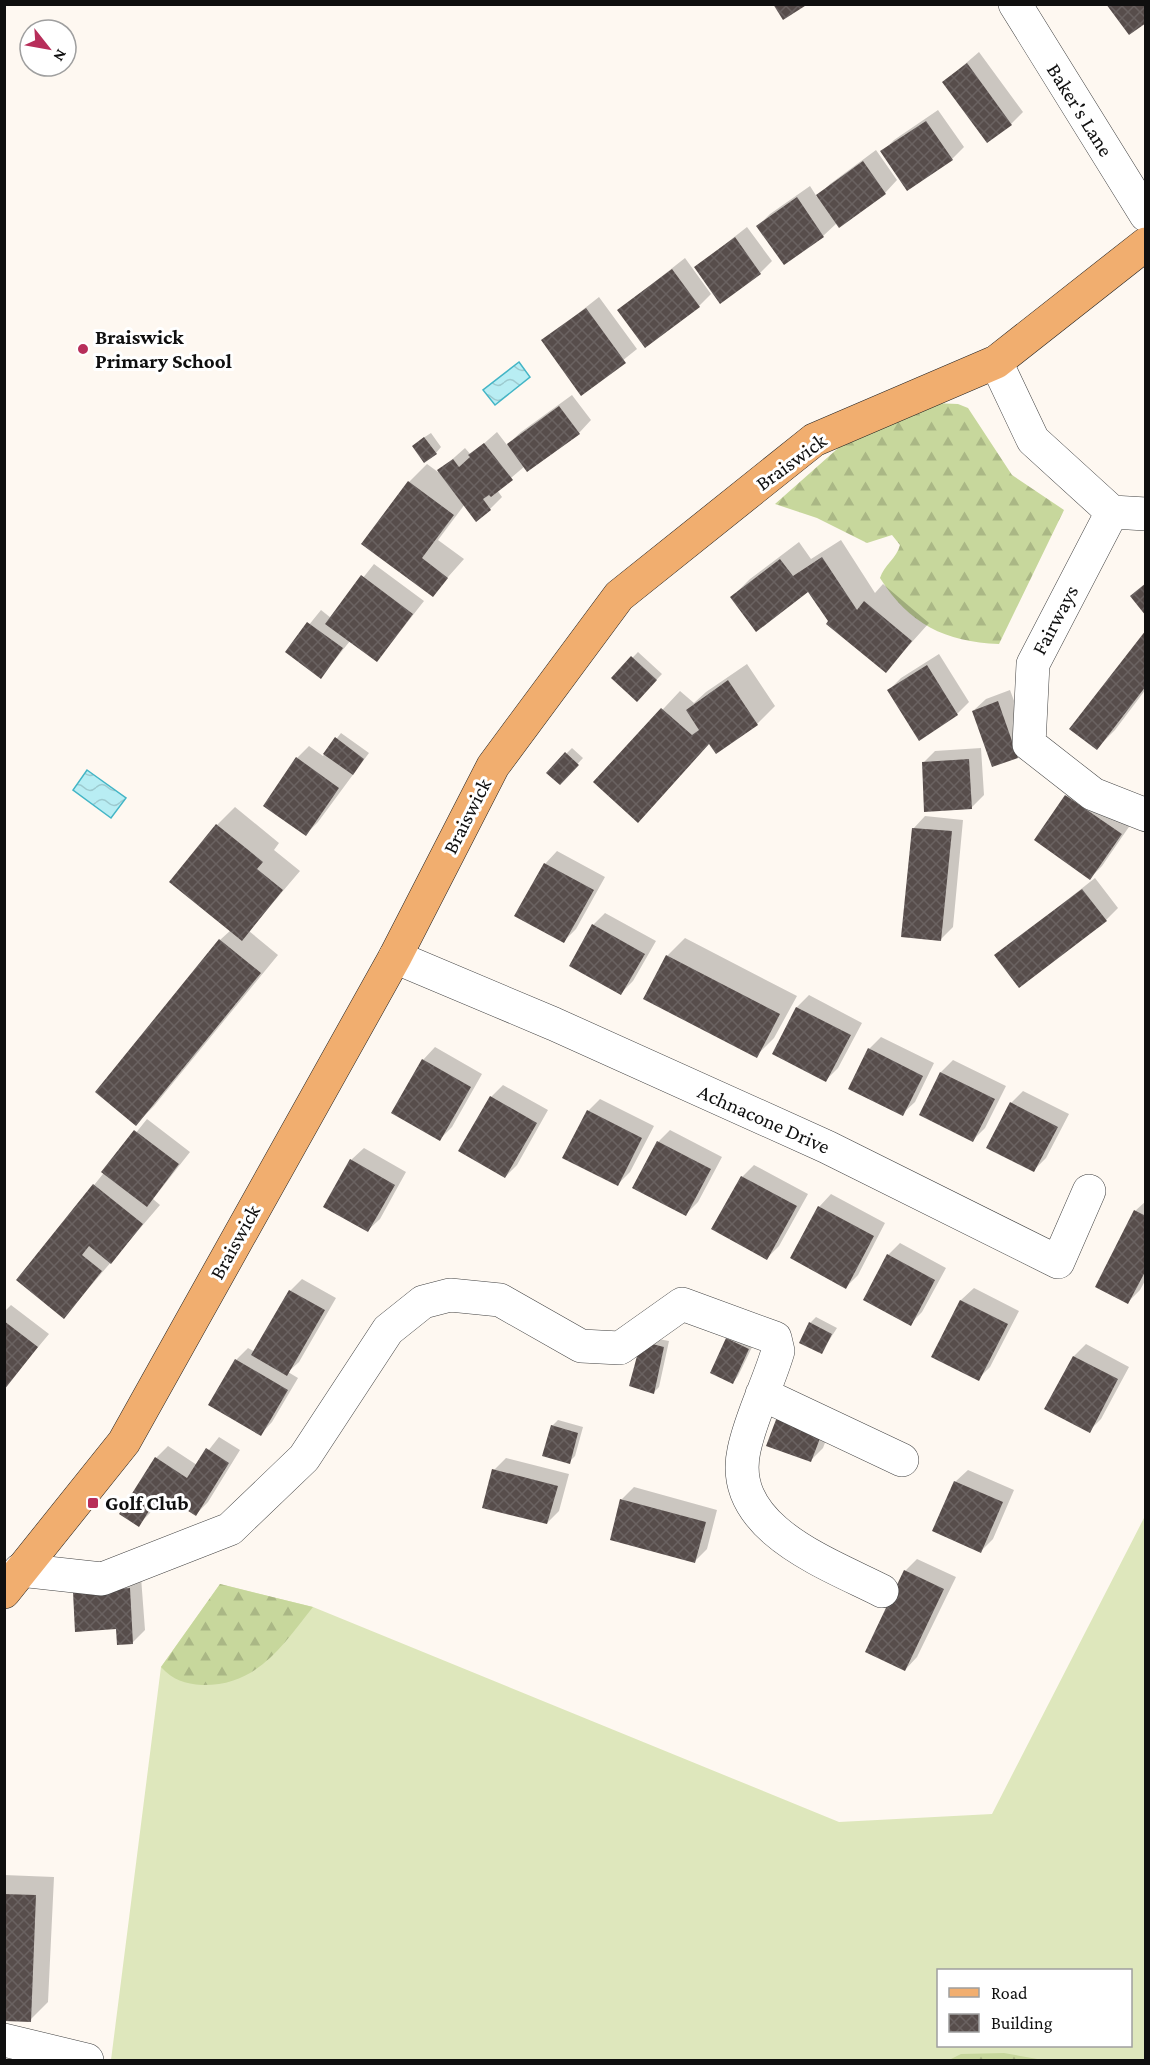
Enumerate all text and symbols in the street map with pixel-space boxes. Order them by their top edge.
north arrow [18,18,78,78]
text: N [50,46,71,65]
street label: Baker's Lane [1042,59,1118,161]
place label: Braiswick Primary School [95,325,232,373]
marker: Braiswick Primary School [76,342,90,356]
street label: Braiswick [751,428,831,496]
street label: Fairways [1027,581,1083,659]
street label: Braiswick [438,774,496,858]
street label: Achnacone Drive [694,1079,834,1159]
street label: Braiswick [205,1201,265,1283]
place label: Golf Club [105,1491,189,1515]
marker: Golf Club [86,1496,100,1510]
legend [937,1969,1132,2047]
text: Road [991,1983,1028,2003]
text: Building [991,2013,1053,2033]

